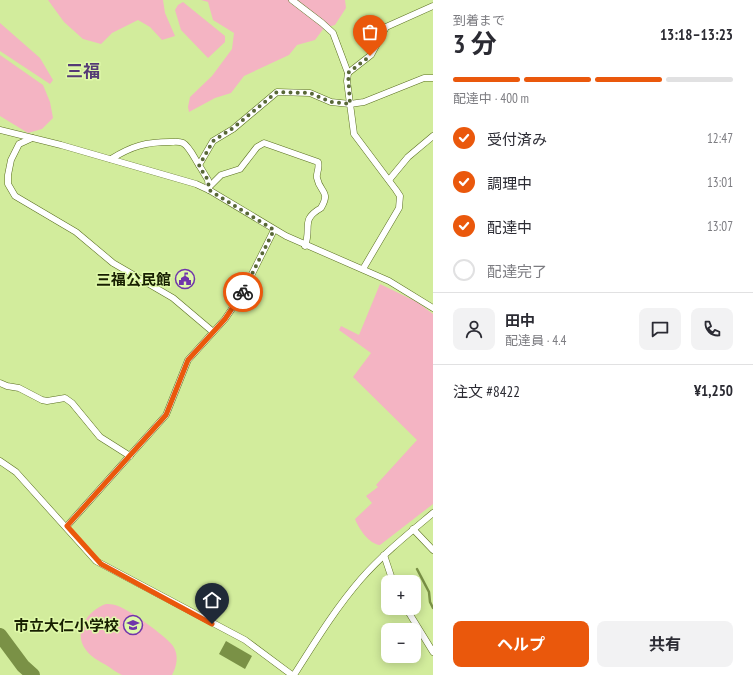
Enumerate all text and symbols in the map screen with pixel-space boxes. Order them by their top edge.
text: 到着まで [453,12,505,29]
pin [353,15,387,56]
icon: bag [359,21,381,43]
text: 13:18–13:23 [660,25,733,44]
text: 3 分 [453,27,497,60]
district label: 三福 [66,60,100,82]
text: 配達中 · 400 m [453,90,529,107]
icon: check [453,127,475,149]
text: 受付済み [487,130,547,149]
text: 12:47 [707,130,733,147]
icon: check [453,171,475,193]
text: 調理中 [487,174,532,193]
text: 13:01 [707,174,733,191]
icon: check [453,215,475,237]
text: 配達中 [487,218,532,237]
text: 13:07 [707,218,733,235]
text: 配達完了 [487,262,547,281]
public building icon: 三福公民館 [174,268,196,290]
place label: 三福公民館 [96,270,171,289]
courier [223,272,263,312]
icon: bike [232,281,254,303]
button: person [453,308,495,350]
button: chat [639,308,681,350]
button: phone [691,308,733,350]
text: 田中 [505,311,535,330]
text: 配達員 · 4.4 [505,332,566,349]
text: ¥1,250 [694,381,733,400]
text: 注文 #8422 [453,382,520,401]
map controls [381,575,421,663]
button: + [381,575,421,615]
pin [195,583,229,624]
icon: home [201,589,223,611]
school or university icon: 市立大仁小学校 [122,614,144,636]
place label: 市立大仁小学校 [14,616,119,635]
button: ヘルプ [453,621,589,667]
button: 共有 [597,621,733,667]
button: − [381,623,421,663]

